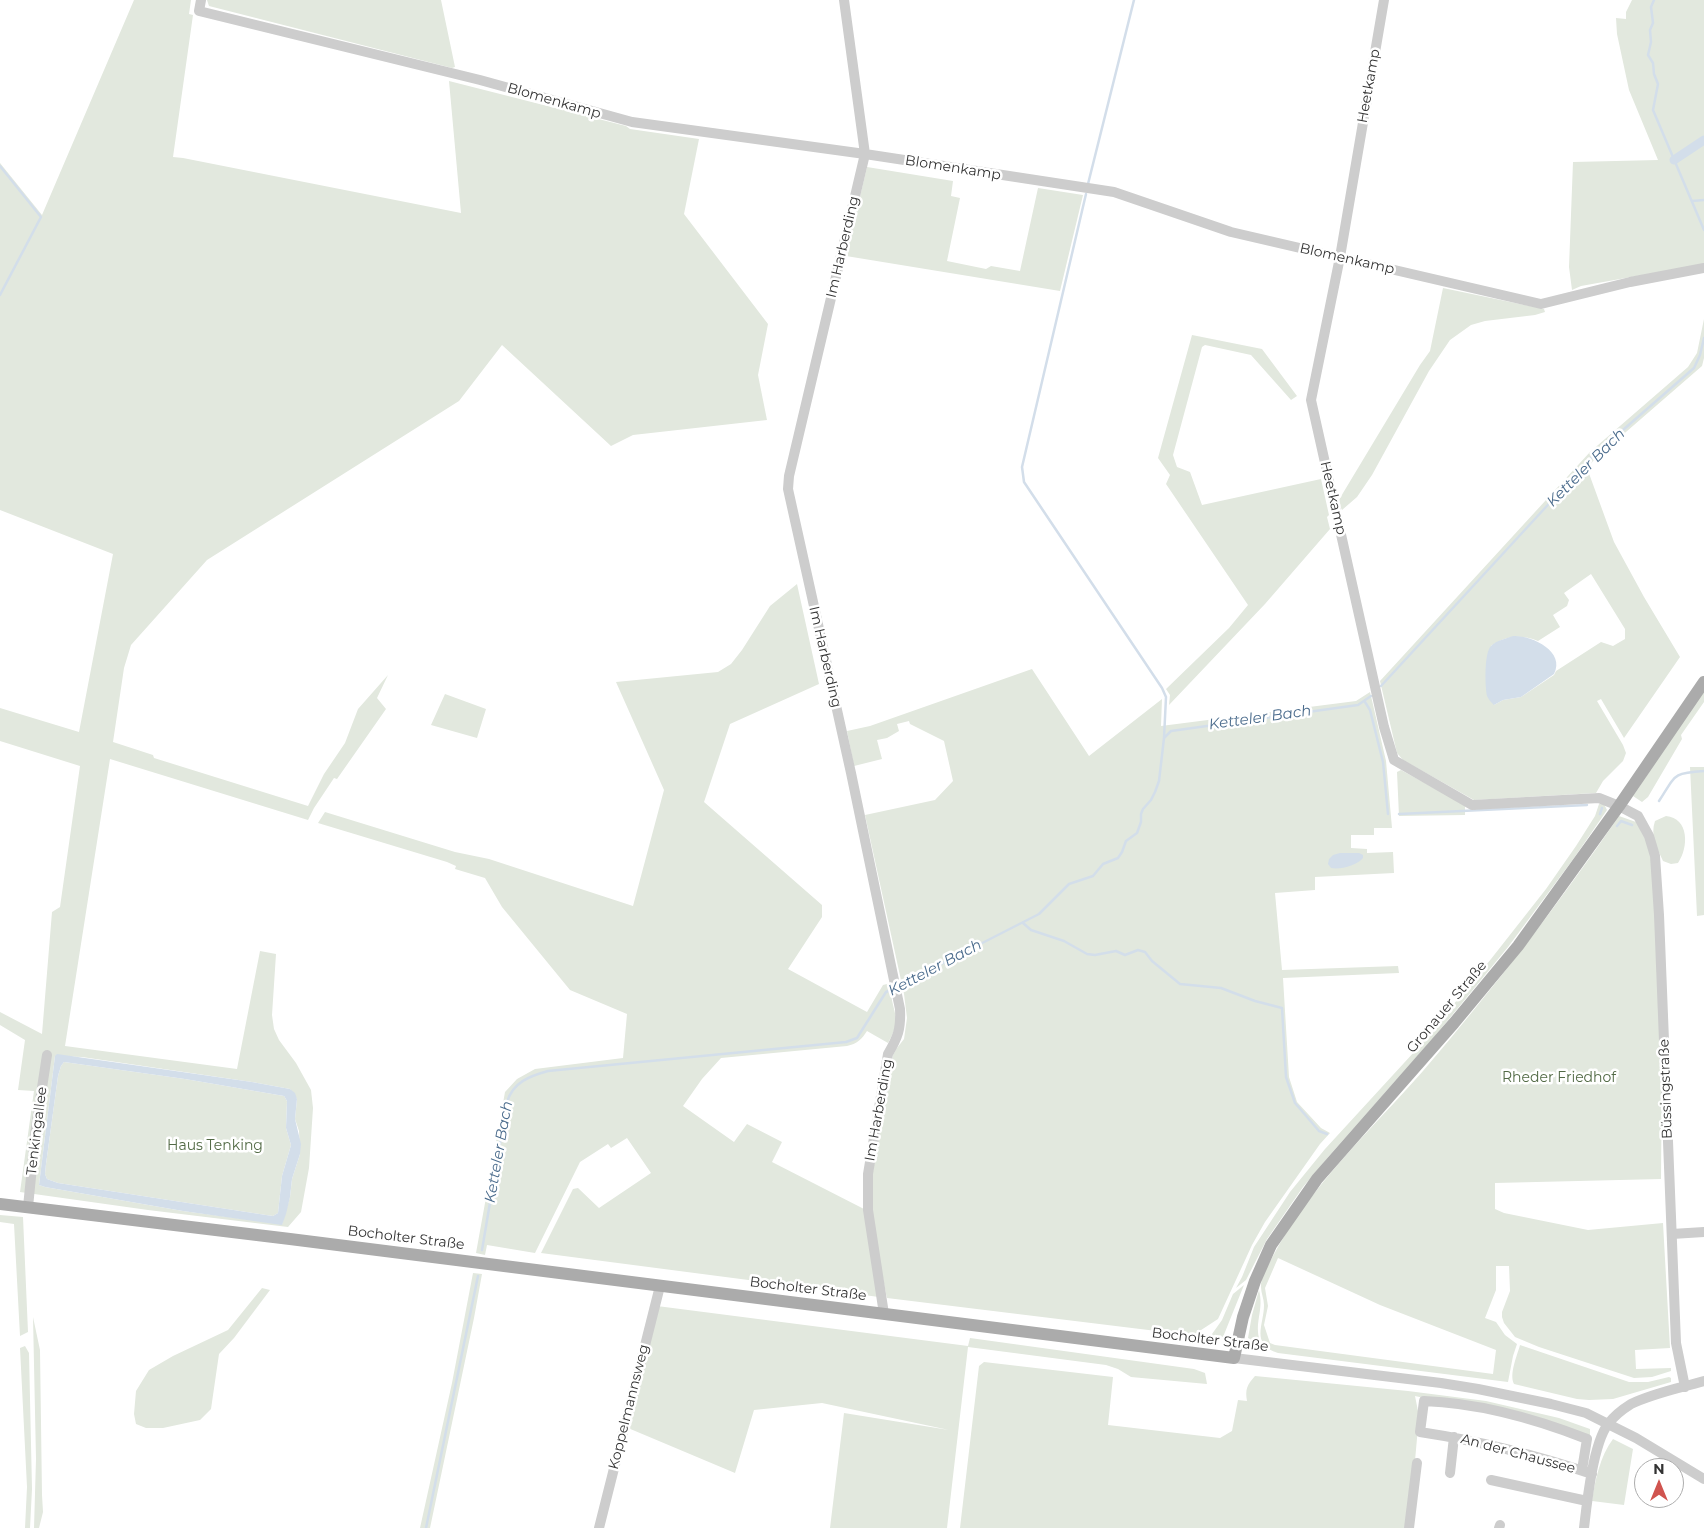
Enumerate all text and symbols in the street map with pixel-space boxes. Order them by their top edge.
street label: Heetkamp [1354,48,1384,124]
street label: Blomenkamp [505,80,603,122]
street label: Blomenkamp [904,152,1002,184]
street label: Im Harberding [823,195,863,299]
street label: Blomenkamp [1298,240,1396,278]
water label: Ketteler Bach [1543,425,1629,511]
street label: Heetkamp [1316,460,1350,536]
street label: Im Harberding [805,605,845,709]
water label: Ketteler Bach [1208,702,1312,734]
water label: Ketteler Bach [885,936,985,1000]
street label: Gronauer Straße [1404,957,1490,1057]
street label: Büssingstraße [1656,1039,1676,1139]
street label: Im Harberding [862,1058,896,1162]
park label: Rheder Friedhof [1502,1070,1616,1086]
street label: Tenkingallee [23,1086,51,1176]
water label: Ketteler Bach [481,1100,517,1204]
park label: Haus Tenking [167,1138,263,1154]
street label: Bocholter Straße [347,1222,465,1254]
street label: Bocholter Straße [749,1273,867,1305]
street label: Bocholter Straße [1151,1324,1269,1356]
street label: Koppelmannsweg [605,1343,653,1471]
street label: An der Chaussee [1459,1431,1577,1477]
north arrow [1634,1458,1684,1508]
text: N [1653,1460,1665,1478]

